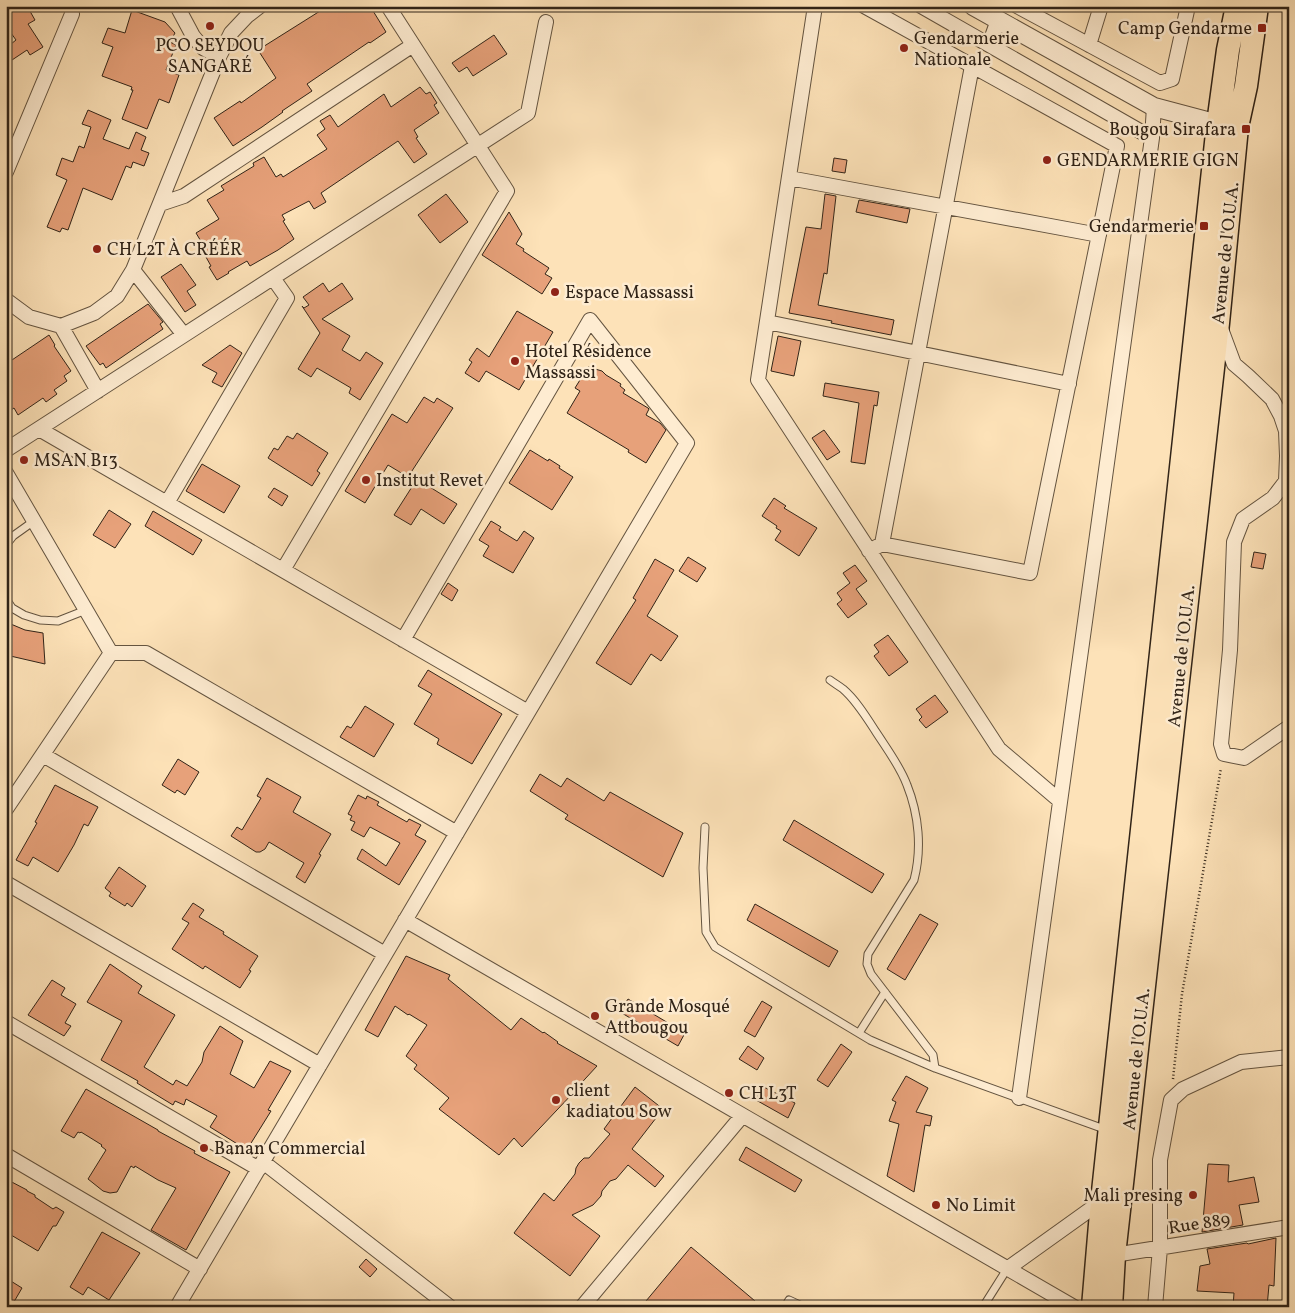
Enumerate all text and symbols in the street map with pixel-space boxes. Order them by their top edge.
place label: Camp Gendarme [1118,17,1252,42]
marker: PCO SEYDOU SANGARÉ [204,20,216,32]
marker: Camp Gendarme [1256,22,1268,34]
place label: Gendarmerie Nationale [914,27,1019,73]
place label: PCO SEYDOU SANGARÉ [156,34,264,80]
marker: Gendarmerie Nationale [898,42,910,54]
place label: Bougou Sirafara [1109,118,1236,143]
marker: Bougou Sirafara [1240,123,1252,135]
place label: GENDARMERIE GIGN [1057,149,1239,174]
marker: GENDARMERIE GIGN [1041,154,1053,166]
street label: Avenue de l'O.U.A. [1207,181,1246,325]
place label: Gendarmerie [1089,215,1194,240]
marker: Gendarmerie [1198,220,1210,232]
place label: CH L2T À CRÉÉR [107,238,242,263]
marker: CH L2T À CRÉÉR [91,243,103,255]
place label: Espace Massassi [565,281,694,306]
marker: Espace Massassi [549,286,561,298]
place label: Hotel Résidence Massassi [525,340,651,386]
marker: Hotel Résidence Massassi [509,355,521,367]
place label: MSAN B13 [34,449,118,474]
marker: MSAN B13 [18,454,30,466]
place label: Institut Revet [376,469,483,494]
marker: Institut Revet [360,474,372,486]
street label: Avenue de l'O.U.A. [1163,584,1202,728]
street label: Avenue de l'O.U.A. [1118,987,1157,1131]
place label: Grande Mosqué Attbougou [605,995,730,1041]
marker: Grande Mosqué Attbougou [589,1010,601,1022]
place label: client kadiatou Sow [566,1079,672,1125]
place label: CH L3T [739,1082,797,1107]
marker: CH L3T [723,1087,735,1099]
marker: client kadiatou Sow [550,1094,562,1106]
place label: Banan Commercial [214,1137,365,1162]
marker: Banan Commercial [198,1142,210,1154]
place label: Mali presing [1083,1184,1183,1209]
marker: Mali presing [1187,1189,1199,1201]
place label: No Limit [946,1194,1016,1219]
marker: No Limit [930,1199,942,1211]
street label: Rue 889 [1167,1207,1232,1242]

